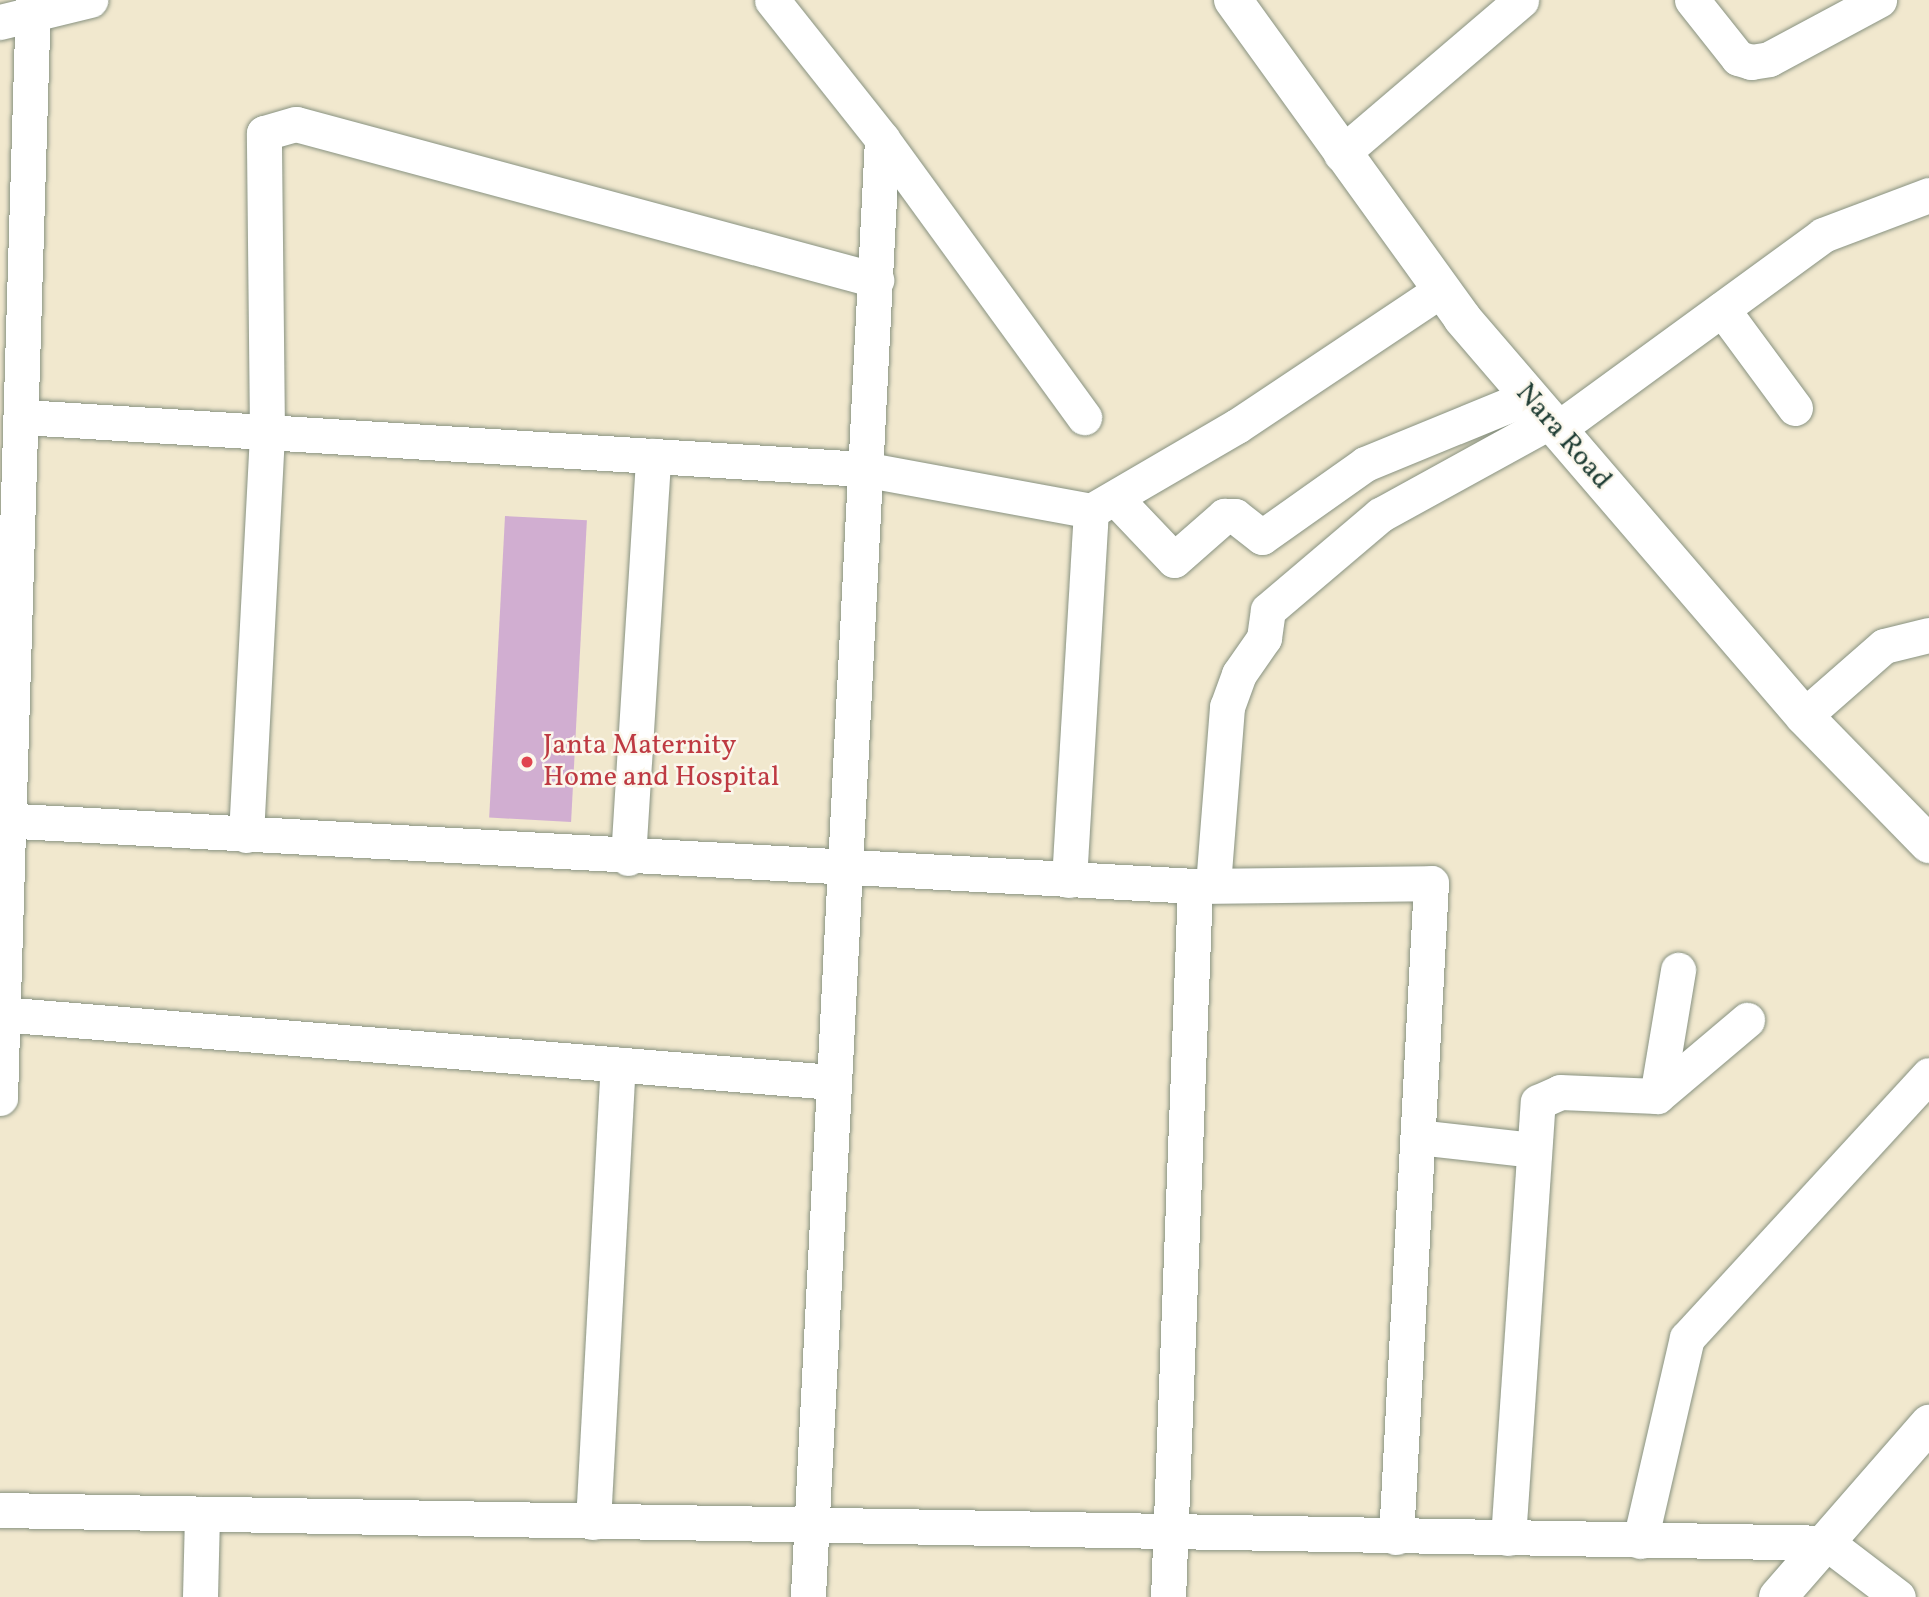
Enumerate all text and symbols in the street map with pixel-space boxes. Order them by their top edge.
street label: Nara Road [1508,377,1618,497]
place label: Janta Maternity Home and Hospital [543,729,779,795]
marker: Janta Maternity Home and Hospital [517,752,537,772]

